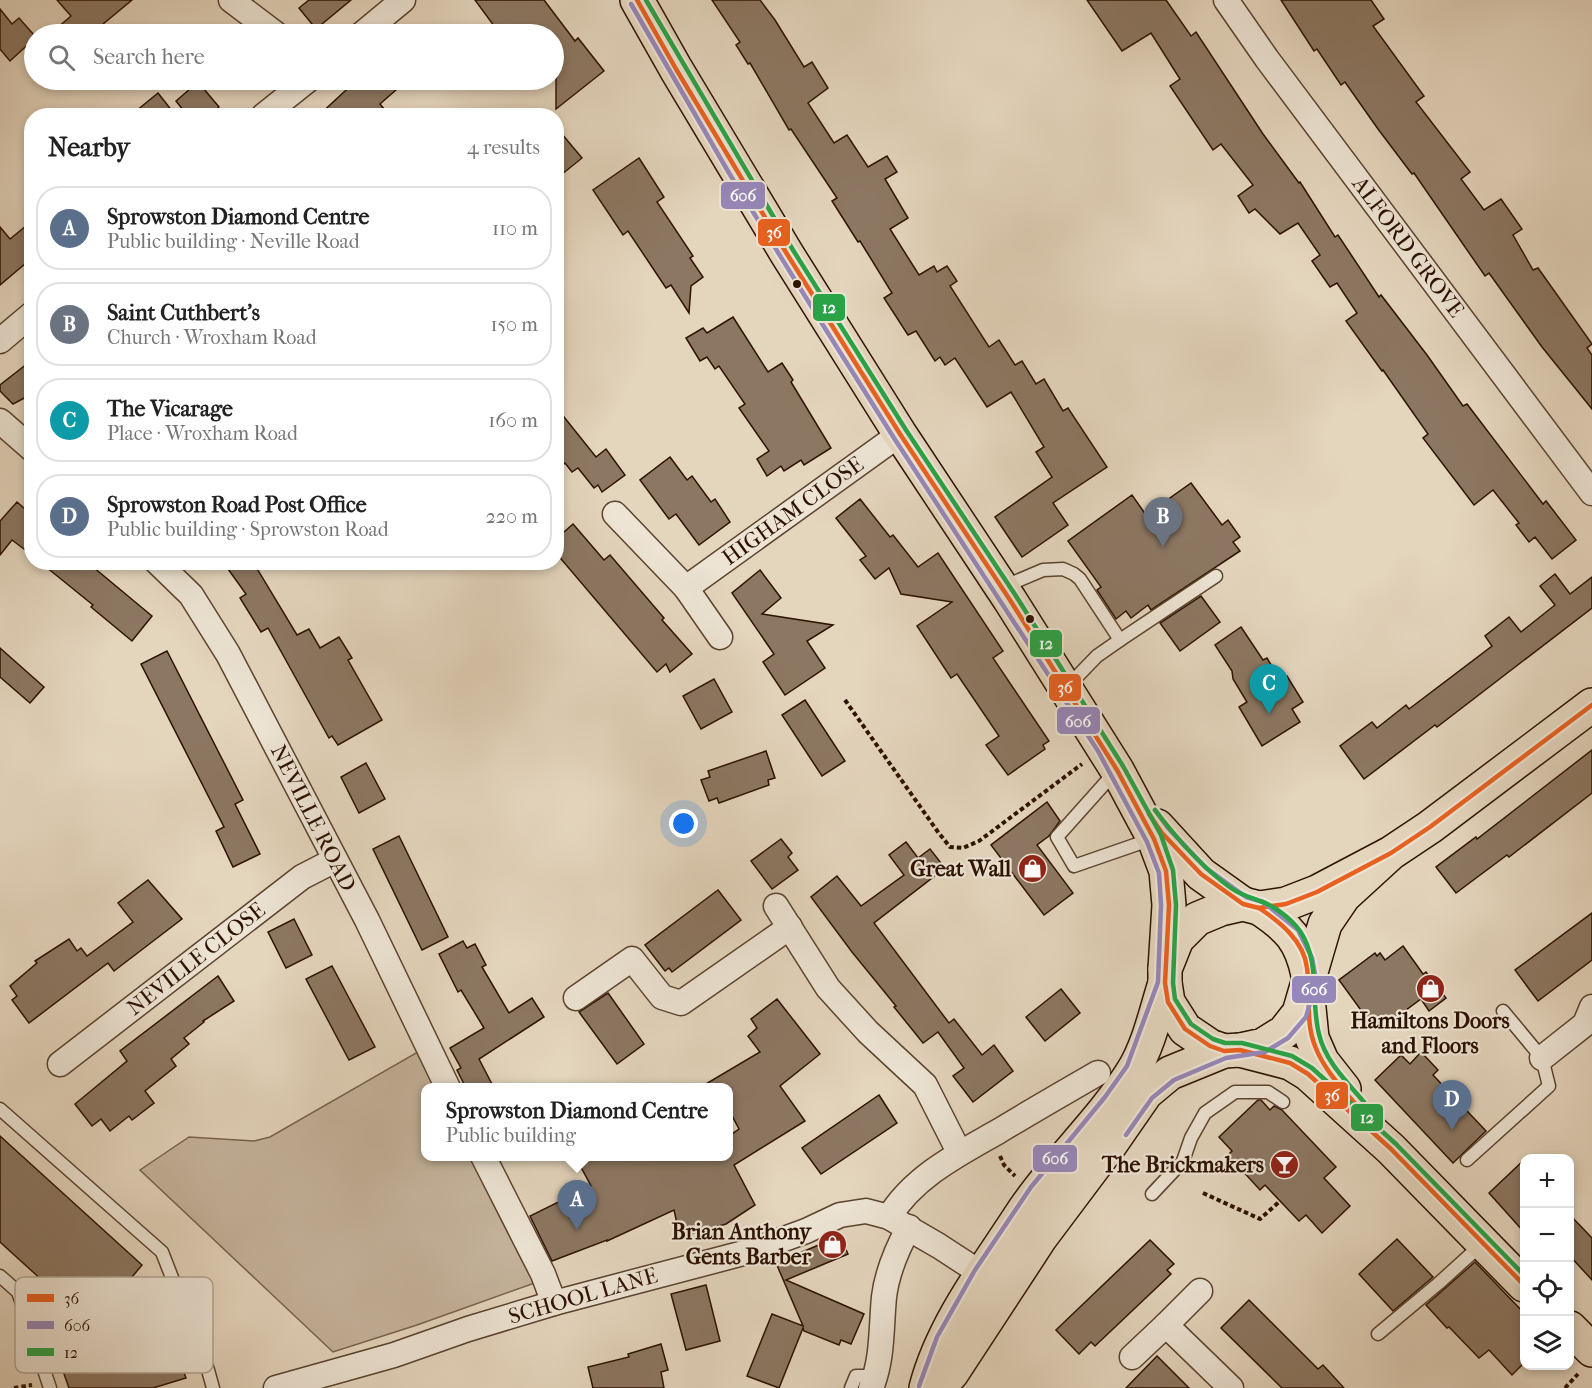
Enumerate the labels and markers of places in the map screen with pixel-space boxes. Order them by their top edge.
unlabelled marker [791,278,803,290]
pin: B [1144,498,1182,547]
unlabelled marker [1024,613,1036,625]
pin: C [1250,664,1288,714]
shop icon: Great Wall [1016,853,1048,885]
place label: Great Wall [910,856,1012,882]
shop icon: Hamiltons Doors and Floors [1414,973,1446,1005]
place label: Hamiltons Doors and Floors [1350,1008,1510,1059]
pin: D [1432,1080,1472,1130]
bar icon: The Brickmakers [1269,1149,1301,1181]
place label: The Brickmakers [1101,1152,1264,1178]
pin: A [558,1180,596,1230]
place label: Brian Anthony Gents Barber [671,1219,812,1270]
shop icon: Brian Anthony Gents Barber [816,1229,848,1261]

